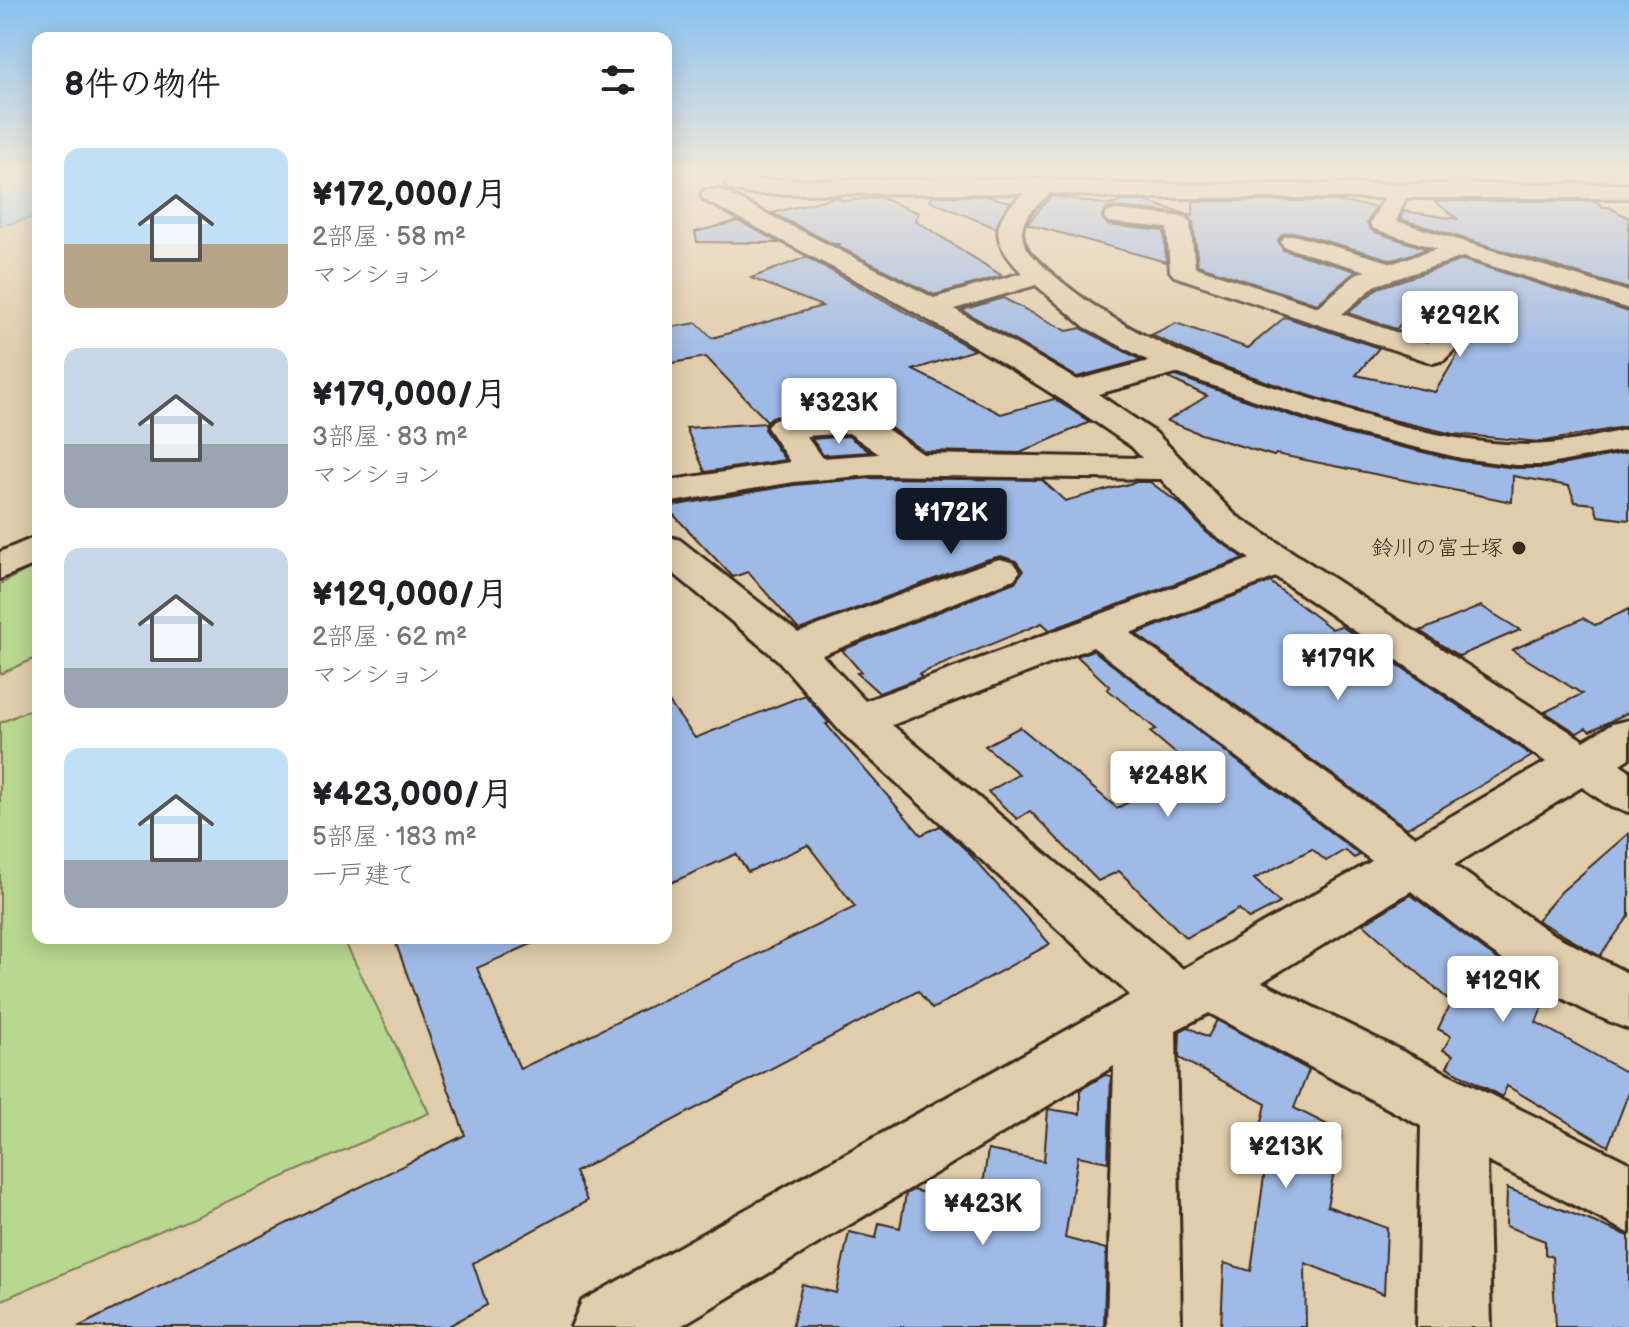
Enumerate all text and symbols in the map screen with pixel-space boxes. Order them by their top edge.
icon: filters [596,58,640,102]
text: 8件の物件 [64,64,220,105]
text: ¥172,000/月 [312,174,508,215]
icon: home [128,180,224,276]
text: 2部屋 · 58 m² [312,222,466,253]
text: マンション [312,260,441,291]
pin: ¥292K [1404,291,1516,359]
text: ¥292K [1420,301,1500,332]
text: ¥179,000/月 [312,374,507,415]
pin: ¥323K [783,378,895,446]
icon: home [128,380,224,476]
text: ¥323K [800,388,878,419]
text: 3部屋 · 83 m² [312,422,468,453]
text: マンション [312,460,441,491]
pin: ¥172K [895,488,1007,556]
text: ¥172K [914,498,988,529]
place label: 鈴川の富士塚 [1371,535,1503,562]
marker: 鈴川の富士塚 [1510,539,1528,557]
text: ¥129,000/月 [312,574,509,615]
icon: home [128,580,224,676]
text: 2部屋 · 62 m² [312,622,467,653]
pin: ¥179K [1282,634,1394,702]
text: ¥179K [1301,644,1375,675]
text: マンション [312,660,441,691]
pin: ¥248K [1112,751,1224,819]
text: ¥248K [1128,761,1208,792]
text: ¥423,000/月 [312,774,514,815]
icon: home [128,780,224,876]
text: 5部屋 · 183 m² [312,822,477,853]
text: 一戸建て [312,860,416,891]
pin: ¥129K [1447,956,1559,1024]
text: ¥129K [1465,966,1541,997]
pin: ¥213K [1230,1122,1342,1190]
text: ¥213K [1249,1132,1323,1163]
pin: ¥423K [927,1179,1039,1247]
text: ¥423K [943,1189,1023,1220]

